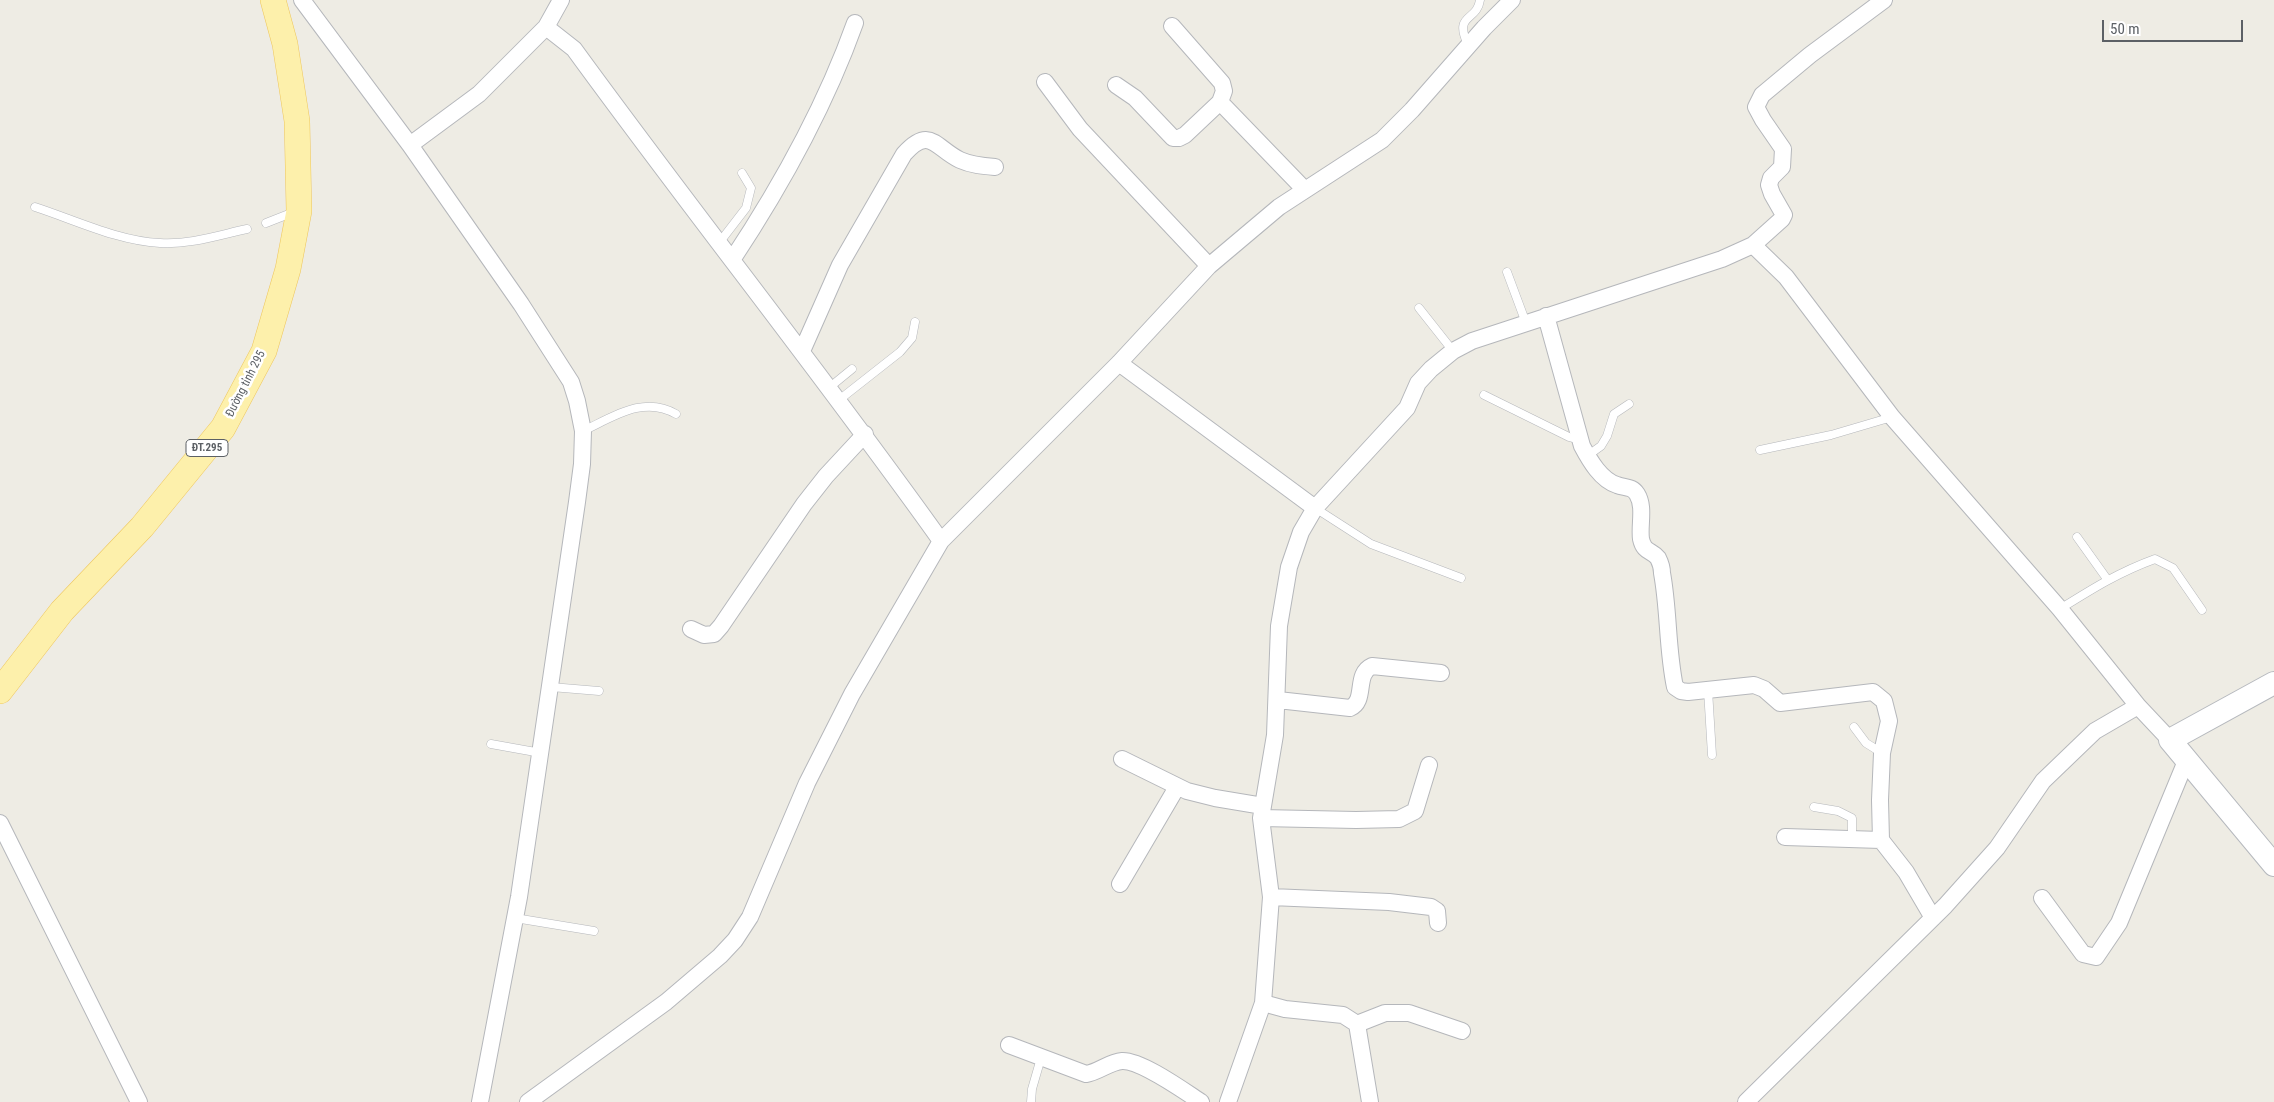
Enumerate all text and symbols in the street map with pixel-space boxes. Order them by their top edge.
scale bar [2104,10,2245,42]
text: 50 m [2110,20,2140,38]
street label: Đường tỉnh 295 [223,348,269,420]
road number: ĐT.295 [186,439,228,456]

